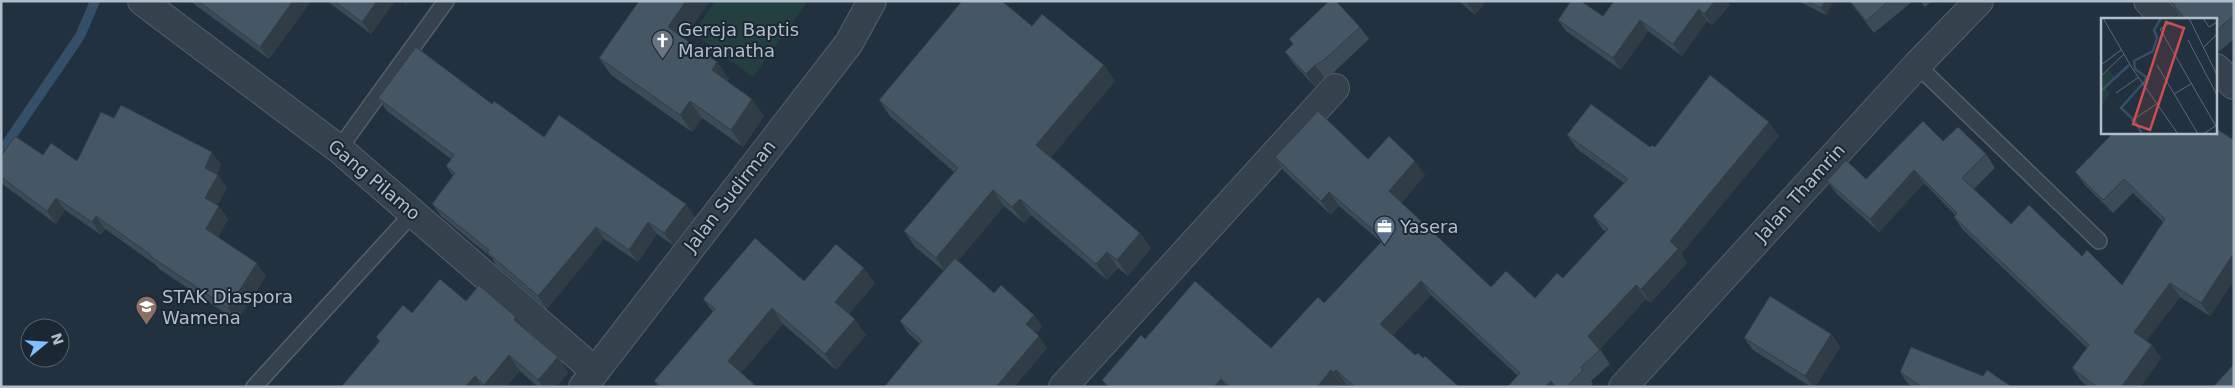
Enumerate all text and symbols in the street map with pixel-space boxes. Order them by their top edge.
inset map [2101,18,2218,134]
place label: Gereja Baptis Maranatha [678,19,799,61]
church icon: Gereja Baptis Maranatha [650,28,674,59]
street label: Gang Pilamo [324,135,425,224]
street label: Jalan Sudirman [679,136,780,256]
street label: Jalan Thamrin [1750,139,1849,247]
office icon: Yasera [1372,215,1396,246]
place label: Yasera [1399,216,1458,237]
place label: STAK Diaspora Wamena [162,286,293,328]
school or university icon: STAK Diaspora Wamena [134,295,158,326]
north arrow [20,318,70,368]
text: N [48,331,67,347]

